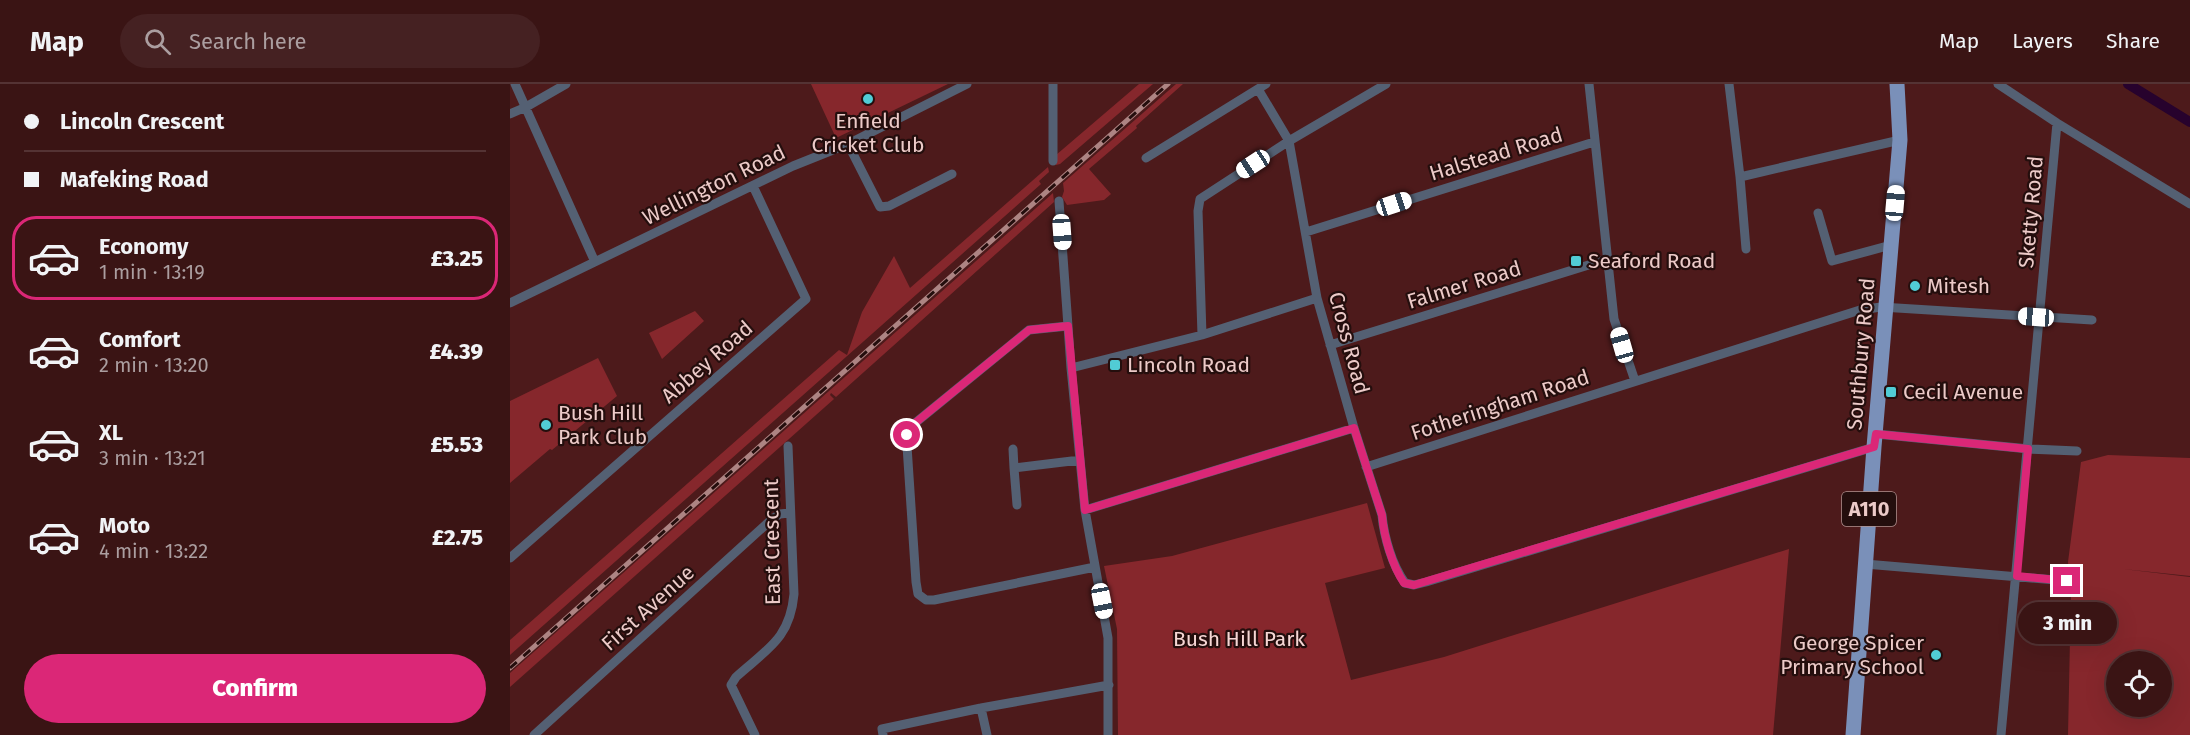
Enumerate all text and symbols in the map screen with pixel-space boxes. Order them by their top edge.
search box [120,14,540,68]
text: Map [30,25,84,58]
icon: search [141,25,174,58]
text: Search here [189,28,307,55]
text: Map [1939,28,1979,54]
text: Layers [2012,28,2073,54]
text: Share [2106,28,2160,54]
marker: Enfield Cricket Club [861,92,875,106]
text: Lincoln Crescent [60,108,224,135]
place label: Enfield Cricket Club [811,108,925,158]
street label: Halstead Road [1426,121,1566,187]
street label: Wellington Road [638,139,790,231]
car [1233,147,1273,181]
street label: Sketty Road [2013,155,2049,269]
text: Mafeking Road [60,166,209,193]
car [1884,184,1906,222]
car [1374,190,1414,218]
car [1052,213,1072,251]
icon: car [27,231,81,285]
text: Economy [99,233,188,260]
text: £3.25 [431,245,483,272]
place label: Seaford Road [1588,248,1715,274]
marker: Seaford Road [1569,254,1583,268]
street label: Falmer Road [1404,255,1524,315]
text: 1 min · 13:19 [99,260,205,284]
place label: Mitesh [1927,273,1990,299]
street label: Southbury Road [1841,277,1881,431]
marker: Mitesh [1908,279,1922,293]
street label: Cross Road [1323,289,1375,397]
car [2017,307,2055,327]
street label: Abbey Road [656,315,758,409]
icon: car [27,324,81,378]
car [1608,325,1636,365]
text: Comfort [99,326,180,353]
text: £4.39 [429,338,483,365]
place label: Lincoln Road [1127,352,1250,378]
text: 2 min · 13:20 [99,353,209,377]
marker: Lincoln Road [1108,358,1122,372]
street label: Fotheringham Road [1407,364,1593,446]
place label: Cecil Avenue [1903,379,2023,405]
marker: Cecil Avenue [1884,385,1898,399]
place label: Bush Hill Park Club [558,400,647,450]
icon: car [27,417,81,471]
marker: Bush Hill Park Club [539,418,553,432]
text: XL [99,419,123,446]
route start [893,421,920,448]
text: £5.53 [430,431,483,458]
text: 3 min · 13:21 [99,446,206,470]
street label: East Crescent [758,478,786,605]
road number: A110 [1842,492,1896,526]
icon: car [27,510,81,564]
text: Moto [99,512,150,539]
text: £2.75 [432,524,483,551]
text: 4 min · 13:22 [99,539,208,563]
street label: First Avenue [596,560,700,656]
route end [2053,567,2080,594]
car [1090,582,1114,620]
callout: 3 min [2018,602,2116,644]
text: 3 min [2043,611,2092,635]
park label: Bush Hill Park [1173,626,1305,652]
place label: George Spicer Primary School [1780,630,1924,680]
marker: George Spicer Primary School [1929,648,1943,662]
map controls [2106,651,2172,717]
button: locate [2106,651,2172,717]
button: Confirm [24,654,486,723]

